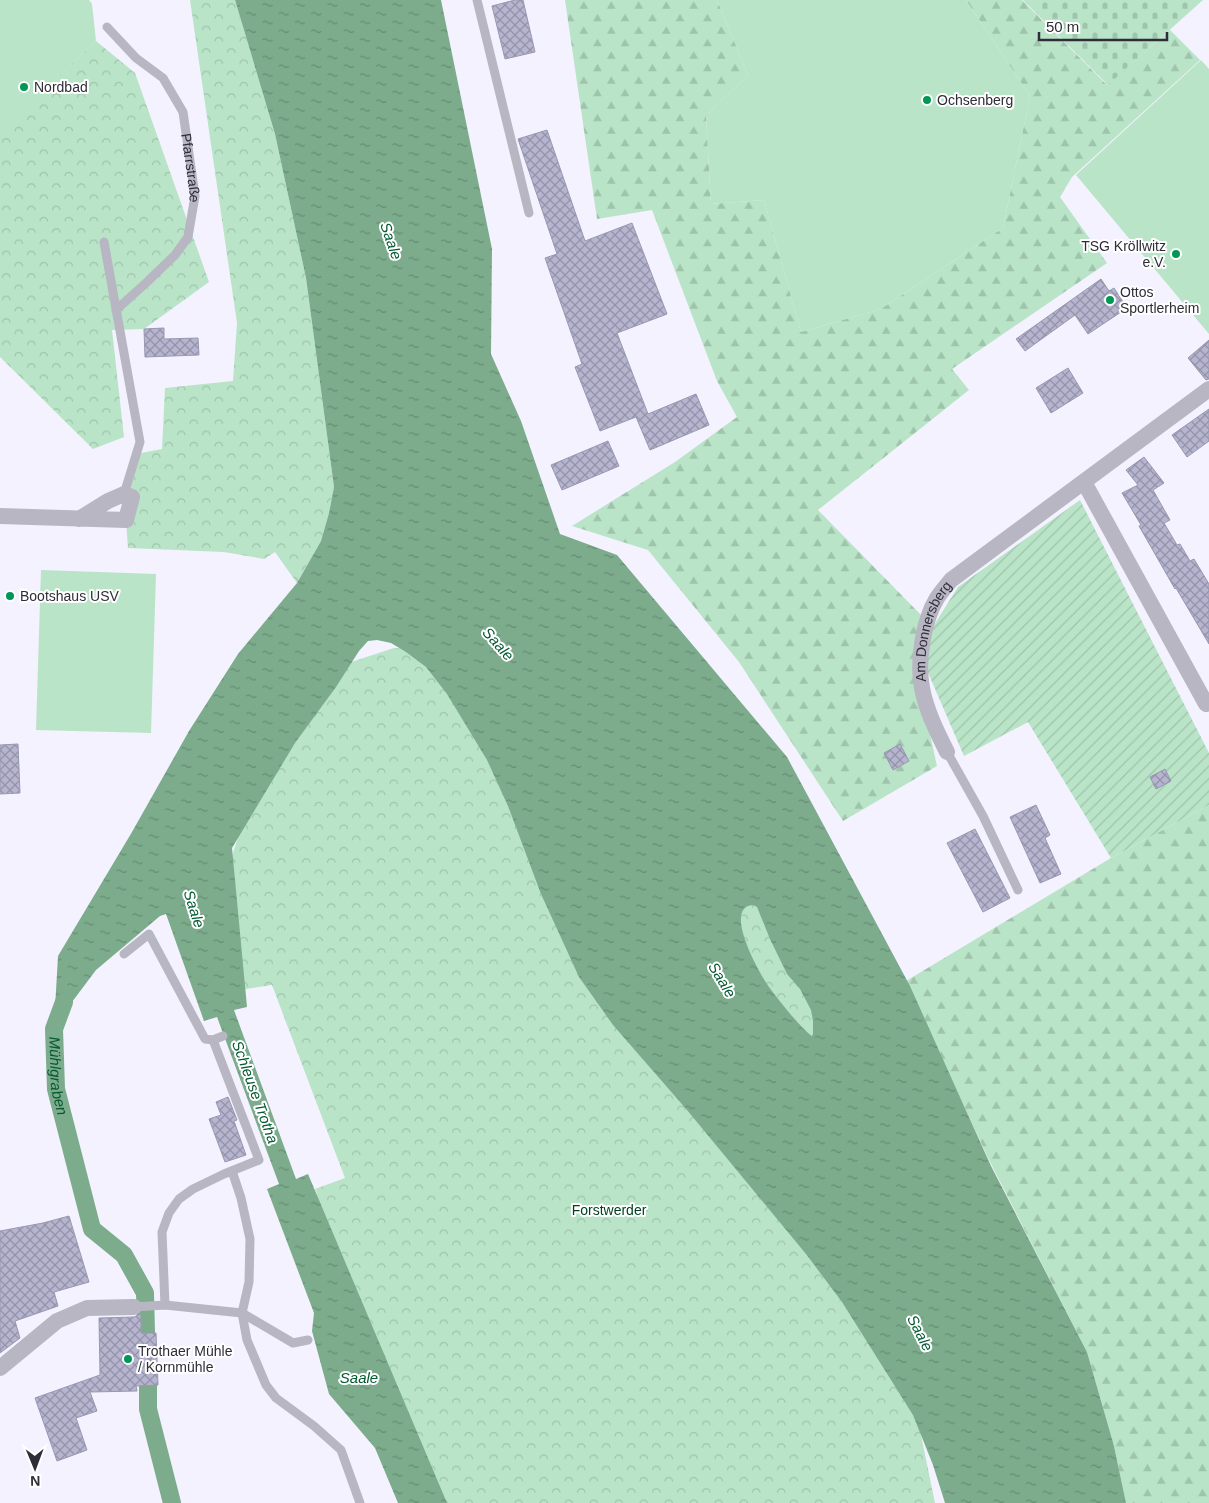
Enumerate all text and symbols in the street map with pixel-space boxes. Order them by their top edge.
scale bar [1039,10,1166,42]
text: 50 m [1046,18,1079,35]
place label: Nordbad [34,79,88,95]
marker: Nordbad [18,81,30,93]
place label: Ochsenberg [937,92,1013,108]
marker: Ochsenberg [921,94,933,106]
street label: Pfarrstraße [178,132,203,204]
water label: Saale [377,220,406,262]
place label: TSG Kröllwitz e.V. [1081,238,1166,270]
marker: TSG Kröllwitz e.V. [1170,248,1182,260]
place label: Ottos Sportlerheim [1120,284,1199,316]
marker: Ottos Sportlerheim [1104,294,1116,306]
street label: Am Donnersberg [912,578,955,683]
place label: Bootshaus USV [20,588,119,604]
marker: Bootshaus USV [4,590,16,602]
water label: Saale [479,624,518,664]
water label: Saale [181,888,208,930]
water label: Saale [705,959,740,1001]
water label: Mühlgraben [46,1036,71,1117]
water label: Schleuse Trotha [229,1038,282,1146]
park label: Forstwerder [572,1202,647,1218]
water label: Saale [904,1312,937,1354]
place label: Trothaer Mühle / Kornmühle [138,1343,233,1375]
marker: Trothaer Mühle / Kornmühle [122,1353,134,1365]
water label: Saale [340,1369,378,1386]
north arrow [10,1443,60,1493]
text: N [30,1473,40,1489]

